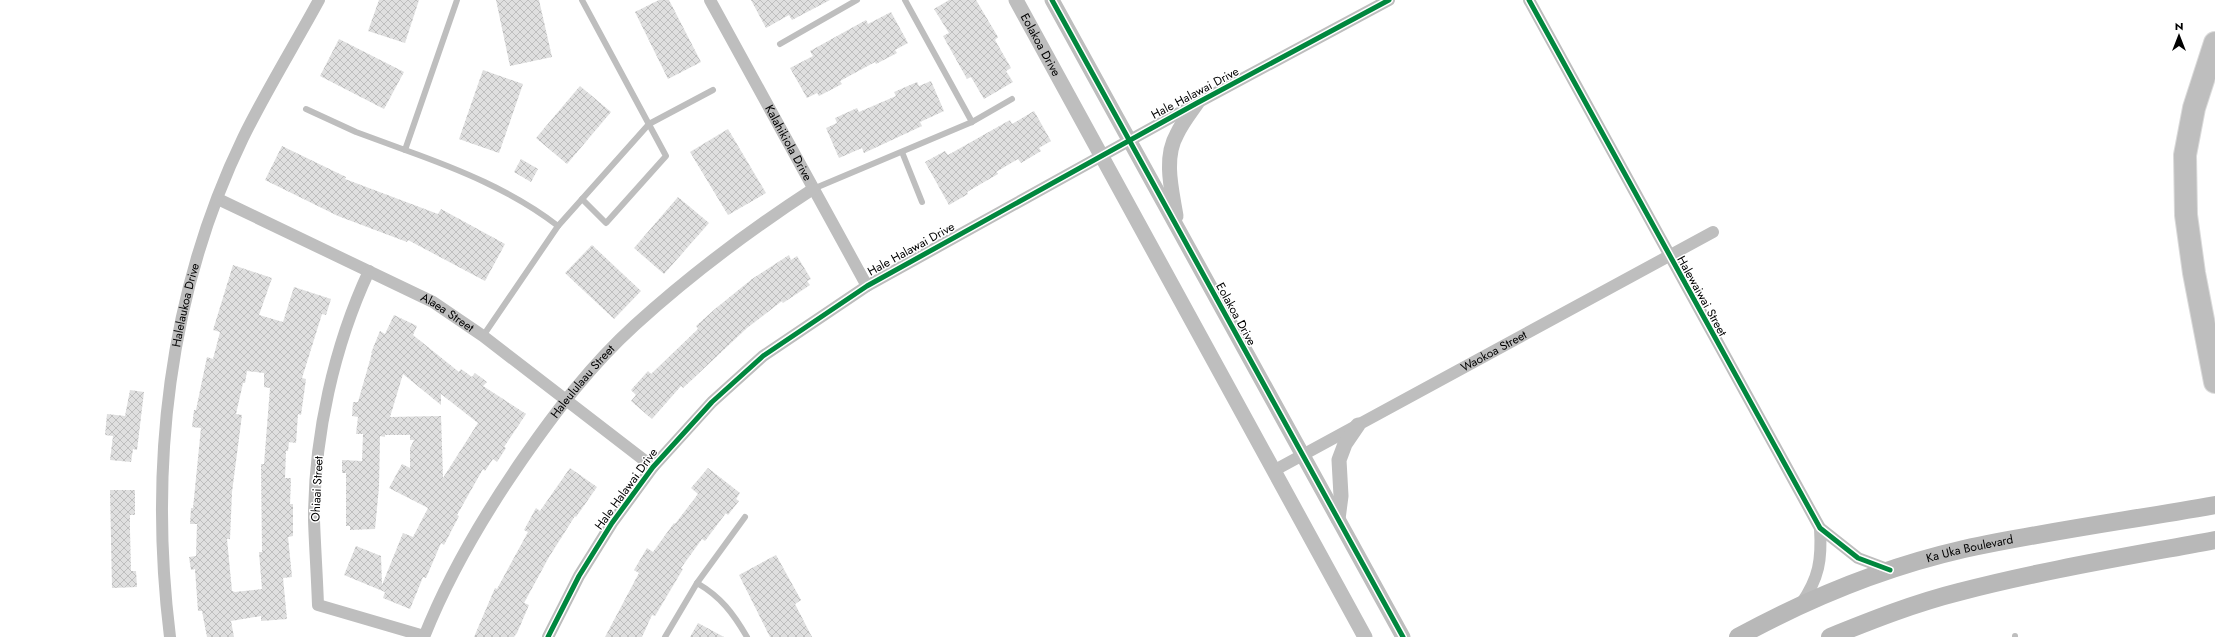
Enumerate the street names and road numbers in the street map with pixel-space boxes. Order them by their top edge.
street label: Eolakoa Drive [1016,10,1065,80]
street label: Hale Halawai Drive [1148,62,1242,124]
street label: Kalahikiola Drive [760,102,817,184]
street label: Hale Halawai Drive [864,218,958,280]
street label: Halewaiwai Street [1672,253,1732,340]
street label: Halelaukoa Drive [167,261,204,349]
street label: Eolakoa Drive [1211,279,1261,349]
street label: Alaea Street [418,288,478,336]
street label: Waokoa Street [1458,326,1530,376]
street label: Haleululaau Street [546,340,619,422]
street label: Hale Halawai Drive [590,444,662,534]
street label: Ohiaai Street [306,456,328,522]
street label: Ka Uka Boulevard [1924,530,2015,567]

